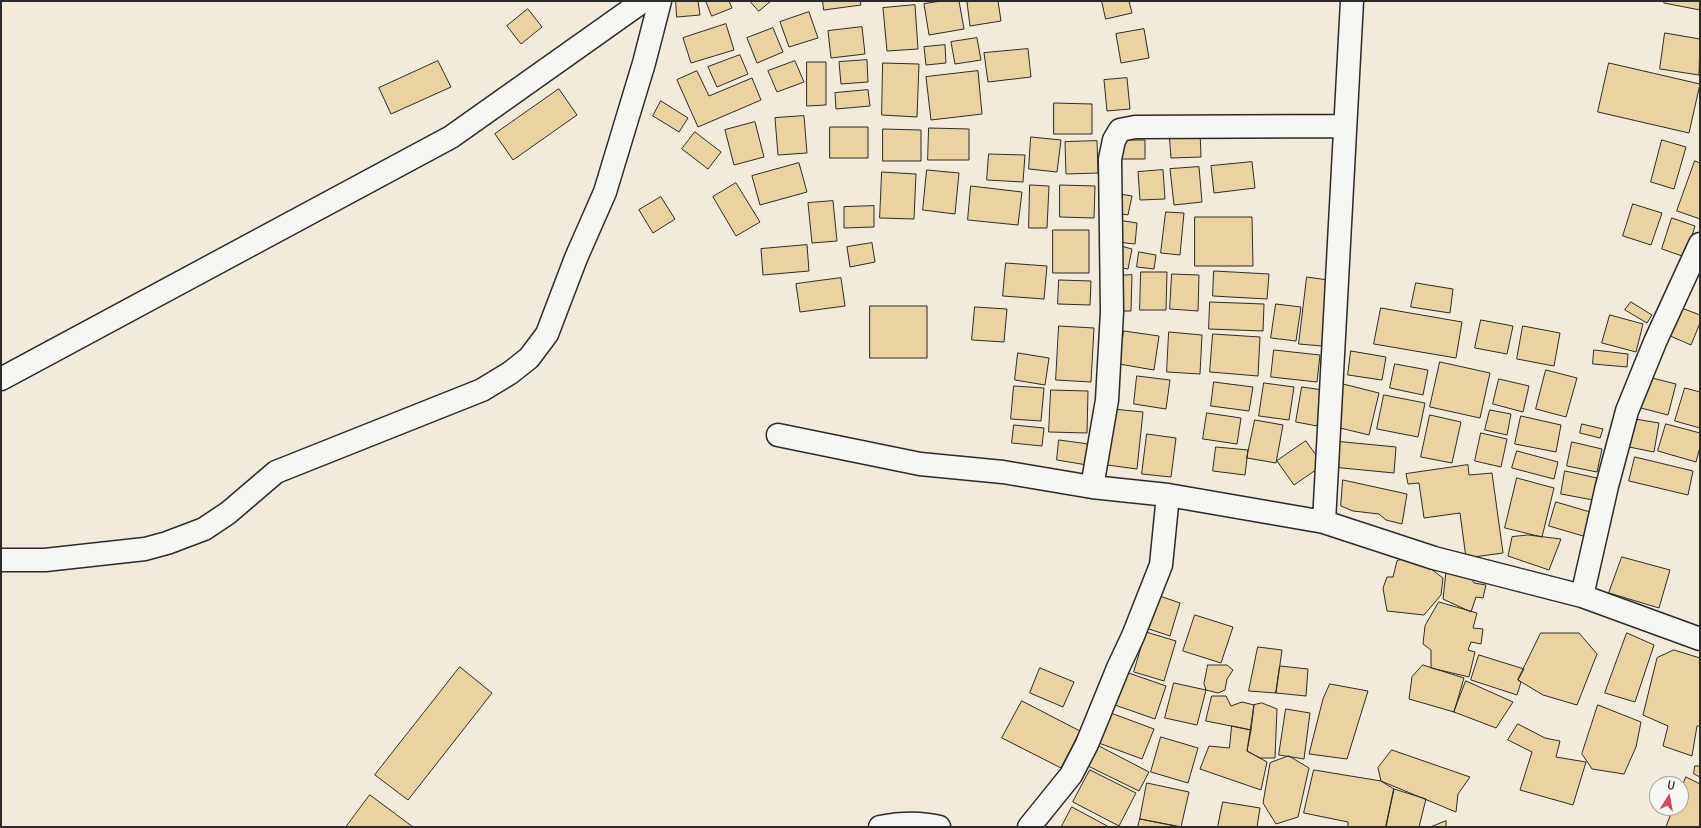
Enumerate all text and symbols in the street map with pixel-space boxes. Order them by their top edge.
north arrow [1649,776,1689,816]
text: U [1666,778,1676,793]

